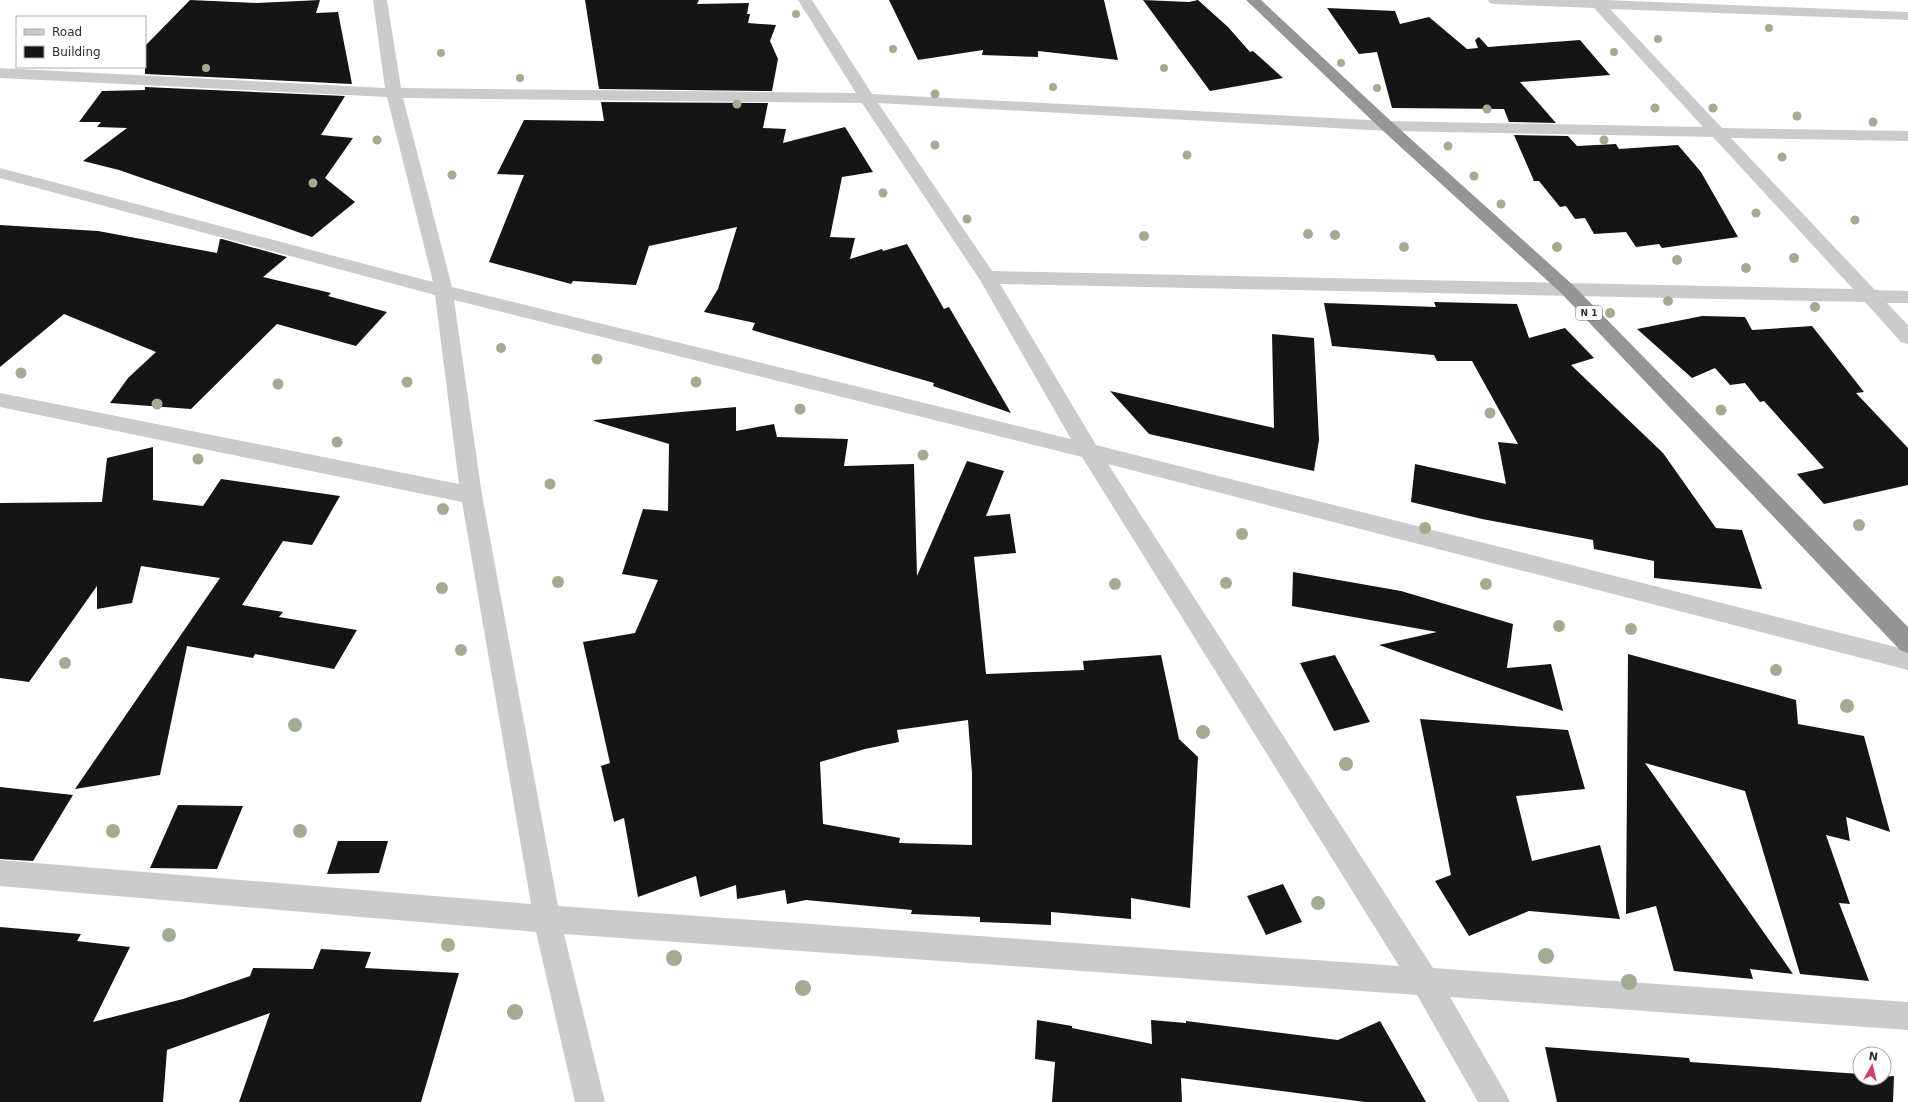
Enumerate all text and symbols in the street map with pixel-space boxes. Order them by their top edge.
legend [16,16,146,68]
text: Road [52,25,82,39]
text: Building [52,45,101,59]
road number: N 1 [1576,306,1602,320]
north arrow [1852,1046,1892,1086]
text: N [1868,1050,1879,1064]

